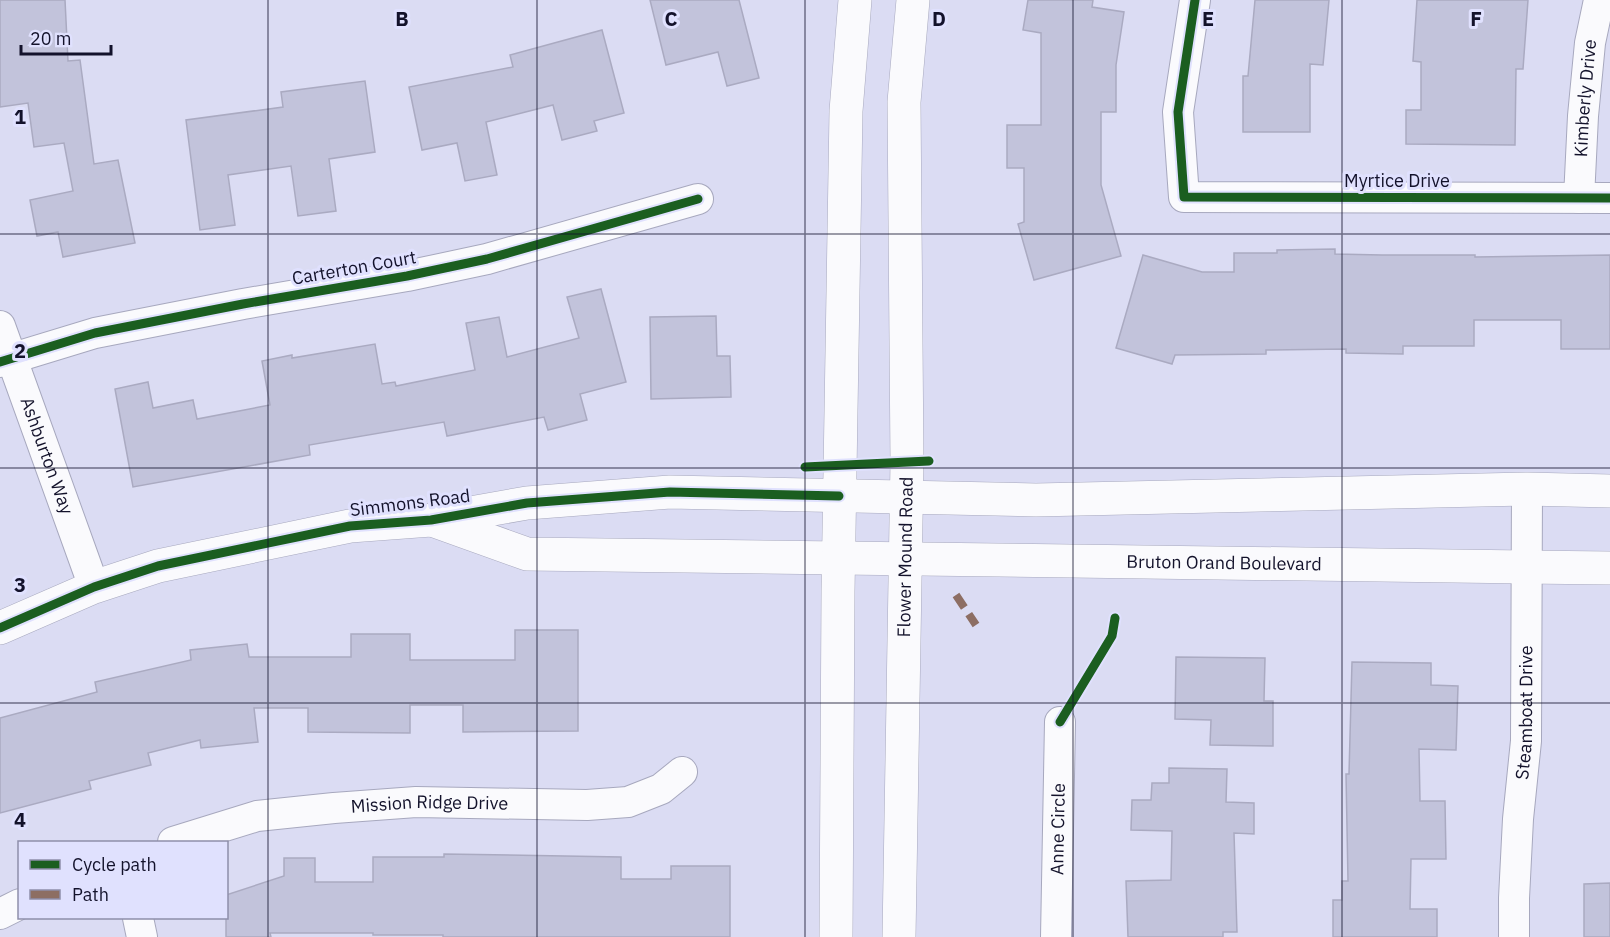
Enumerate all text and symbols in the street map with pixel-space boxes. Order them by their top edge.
text: B [395,5,409,32]
text: C [664,5,678,32]
text: D [932,5,946,32]
text: E [1202,5,1214,32]
text: F [1470,5,1482,32]
scale bar [21,18,111,56]
text: 20 m [30,27,72,50]
street label: Kimberly Drive [1569,38,1601,158]
text: 1 [14,103,26,130]
street label: Myrtice Drive [1344,169,1450,192]
street label: Carterton Court [290,245,418,290]
text: 2 [14,337,26,364]
street label: Ashburton Way [16,394,79,518]
street label: Flower Mound Road [892,476,918,638]
street label: Simmons Road [348,484,471,521]
street label: Bruton Orand Boulevard [1126,550,1322,575]
text: 3 [14,571,26,598]
street label: Steamboat Drive [1510,645,1537,781]
street label: Anne Circle [1045,783,1070,875]
street label: Mission Ridge Drive [350,790,508,818]
text: 4 [14,806,26,833]
legend [18,841,228,919]
text: Cycle path [72,853,157,876]
text: Path [72,883,109,906]

